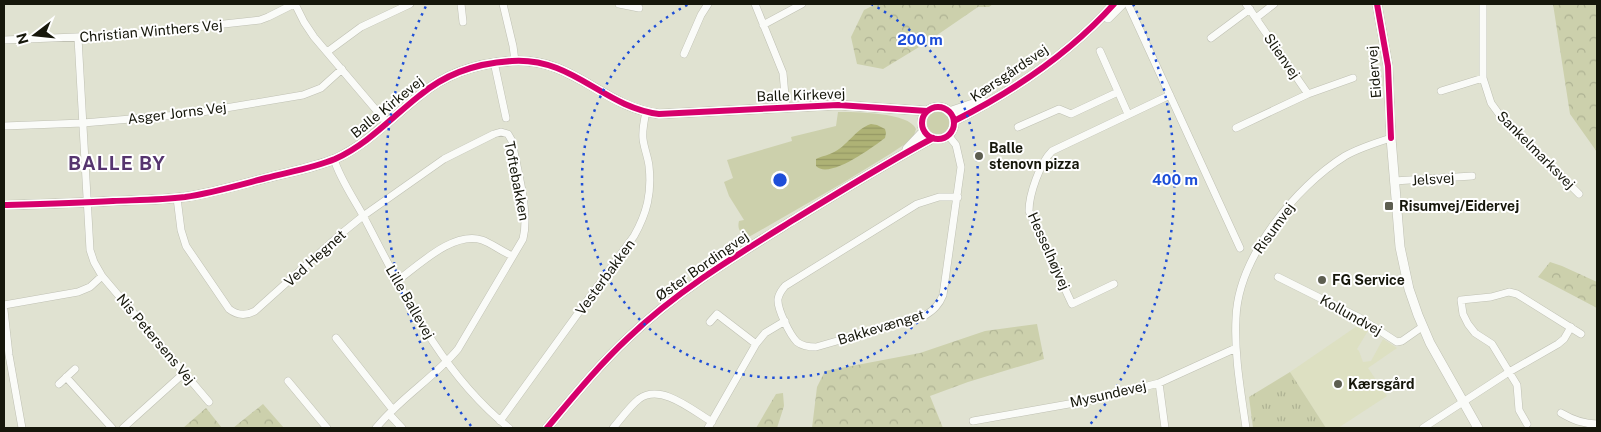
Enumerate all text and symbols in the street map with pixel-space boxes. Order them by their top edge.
north arrow [10,10,60,60]
street label: Christian Winthers Vej [79,17,223,45]
street label: Slienvej [1261,30,1303,82]
text: N [13,31,32,46]
text: 200 m [897,31,943,48]
street label: Kærsgårdsvej [967,41,1051,105]
street label: Eidervej [1364,45,1384,99]
street label: Balle Kirkevej [347,73,427,141]
street label: Balle Kirkevej [756,85,846,105]
street label: Asger Jorns Vej [127,99,227,127]
street label: Sankelmarksvej [1494,108,1578,192]
street label: Toftebakken [501,140,533,222]
place label: Balle stenovn pizza [989,140,1079,172]
marker: Balle stenovn pizza [973,150,985,162]
district label: BALLE BY [68,152,166,174]
street label: Jelsvej [1411,170,1455,188]
centre of rings [771,171,789,189]
text: 400 m [1152,171,1198,188]
place label: Risumvej/Eidervej [1399,198,1519,214]
street label: Risumvej [1250,200,1298,256]
marker: Risumvej/Eidervej [1383,200,1395,212]
street label: Hesselhøjvej [1025,210,1073,292]
street label: Ved Hegnet [281,226,349,290]
street label: Øster Bordingvej [653,228,751,304]
street label: Vesterbakken [572,236,638,318]
street label: Lille Ballevej [383,262,437,342]
place label: FG Service [1332,272,1405,288]
marker: FG Service [1316,274,1328,286]
street label: Nis Petersens Vej [114,291,198,387]
street label: Kollundvej [1317,291,1385,339]
street label: Bakkevænget [836,306,926,348]
place label: Kærsgård [1348,376,1415,392]
street label: Mysundevej [1068,377,1148,411]
marker: Kærsgård [1332,378,1344,390]

